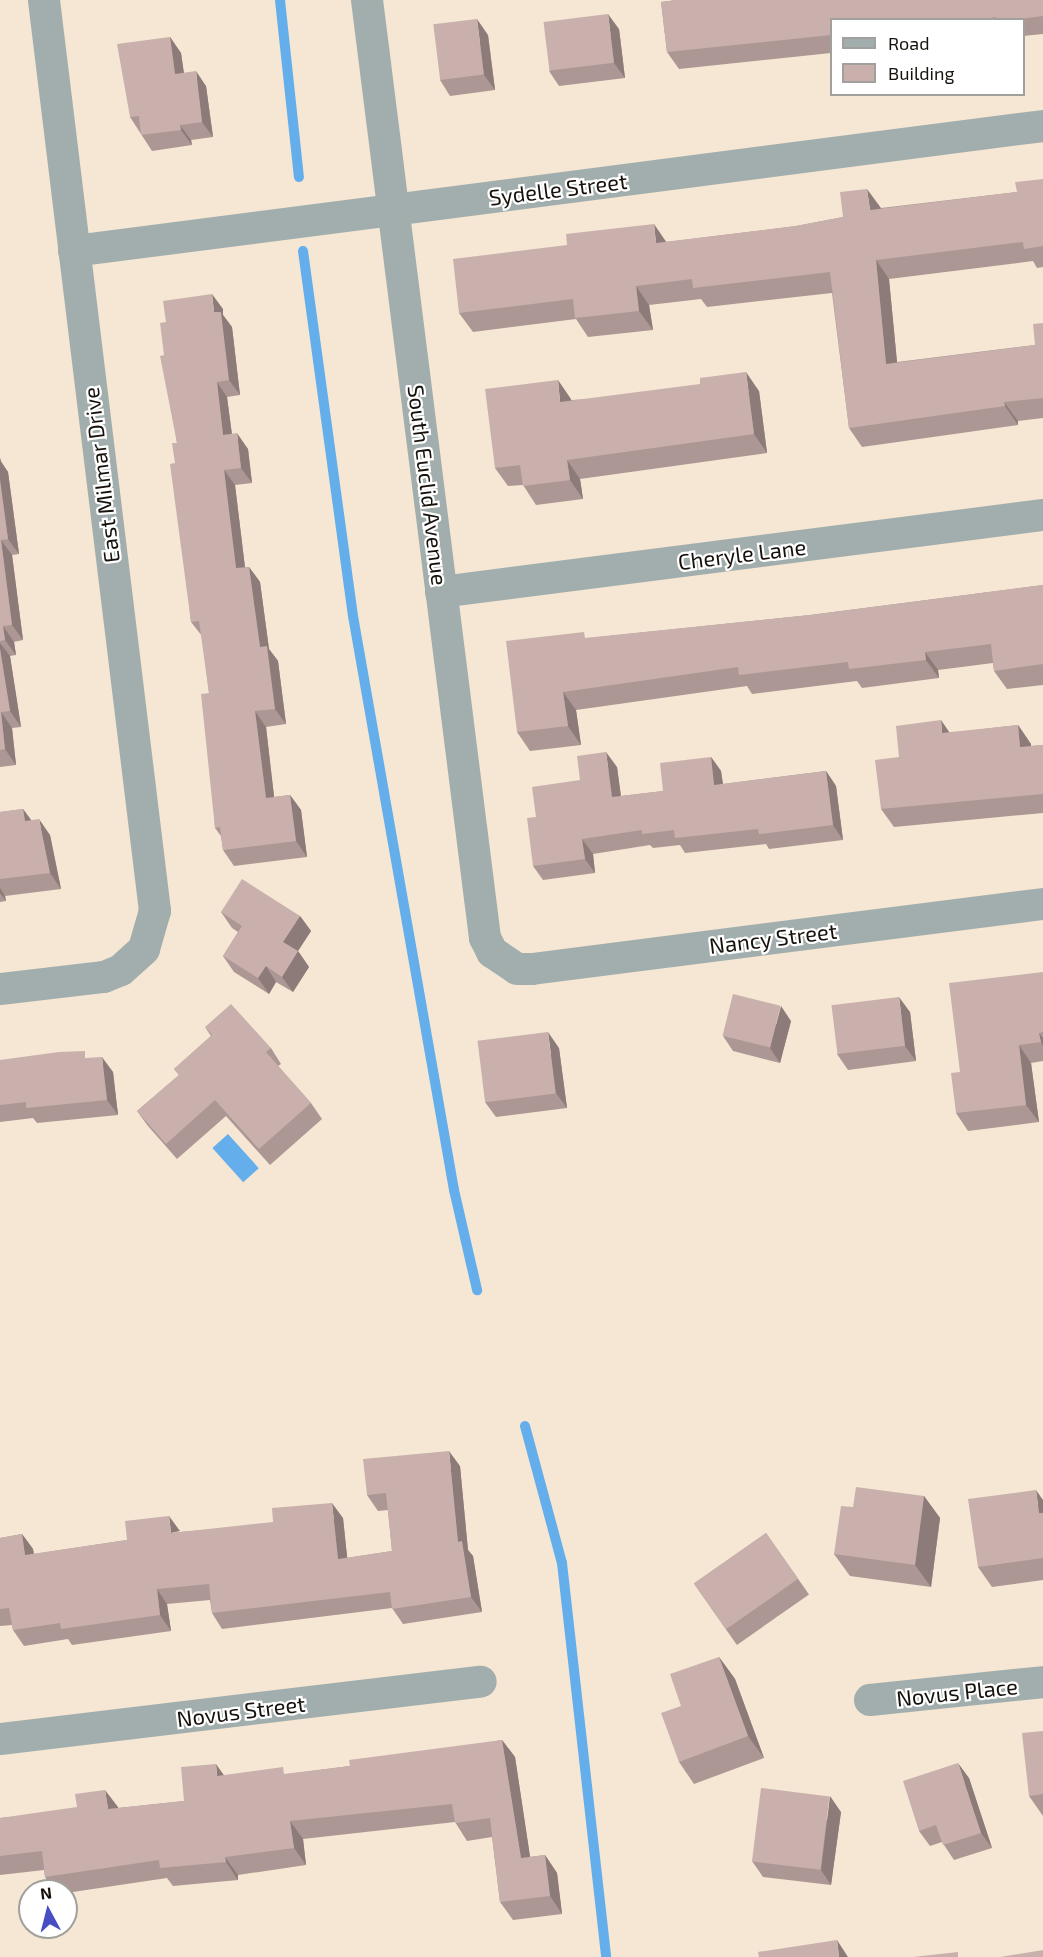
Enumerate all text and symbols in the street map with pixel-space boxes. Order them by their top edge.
legend [830,18,1025,96]
text: Road [888,32,929,54]
text: Building [888,62,955,84]
street label: Sydelle Street [487,167,629,211]
street label: South Euclid Avenue [403,383,453,587]
street label: East Milmar Drive [77,385,125,565]
street label: Cheryle Lane [676,533,808,575]
street label: Nancy Street [707,917,839,959]
street label: Novus Place [895,1672,1019,1712]
street label: Novus Street [175,1690,307,1732]
north arrow [18,1879,78,1939]
text: N [39,1882,53,1903]

